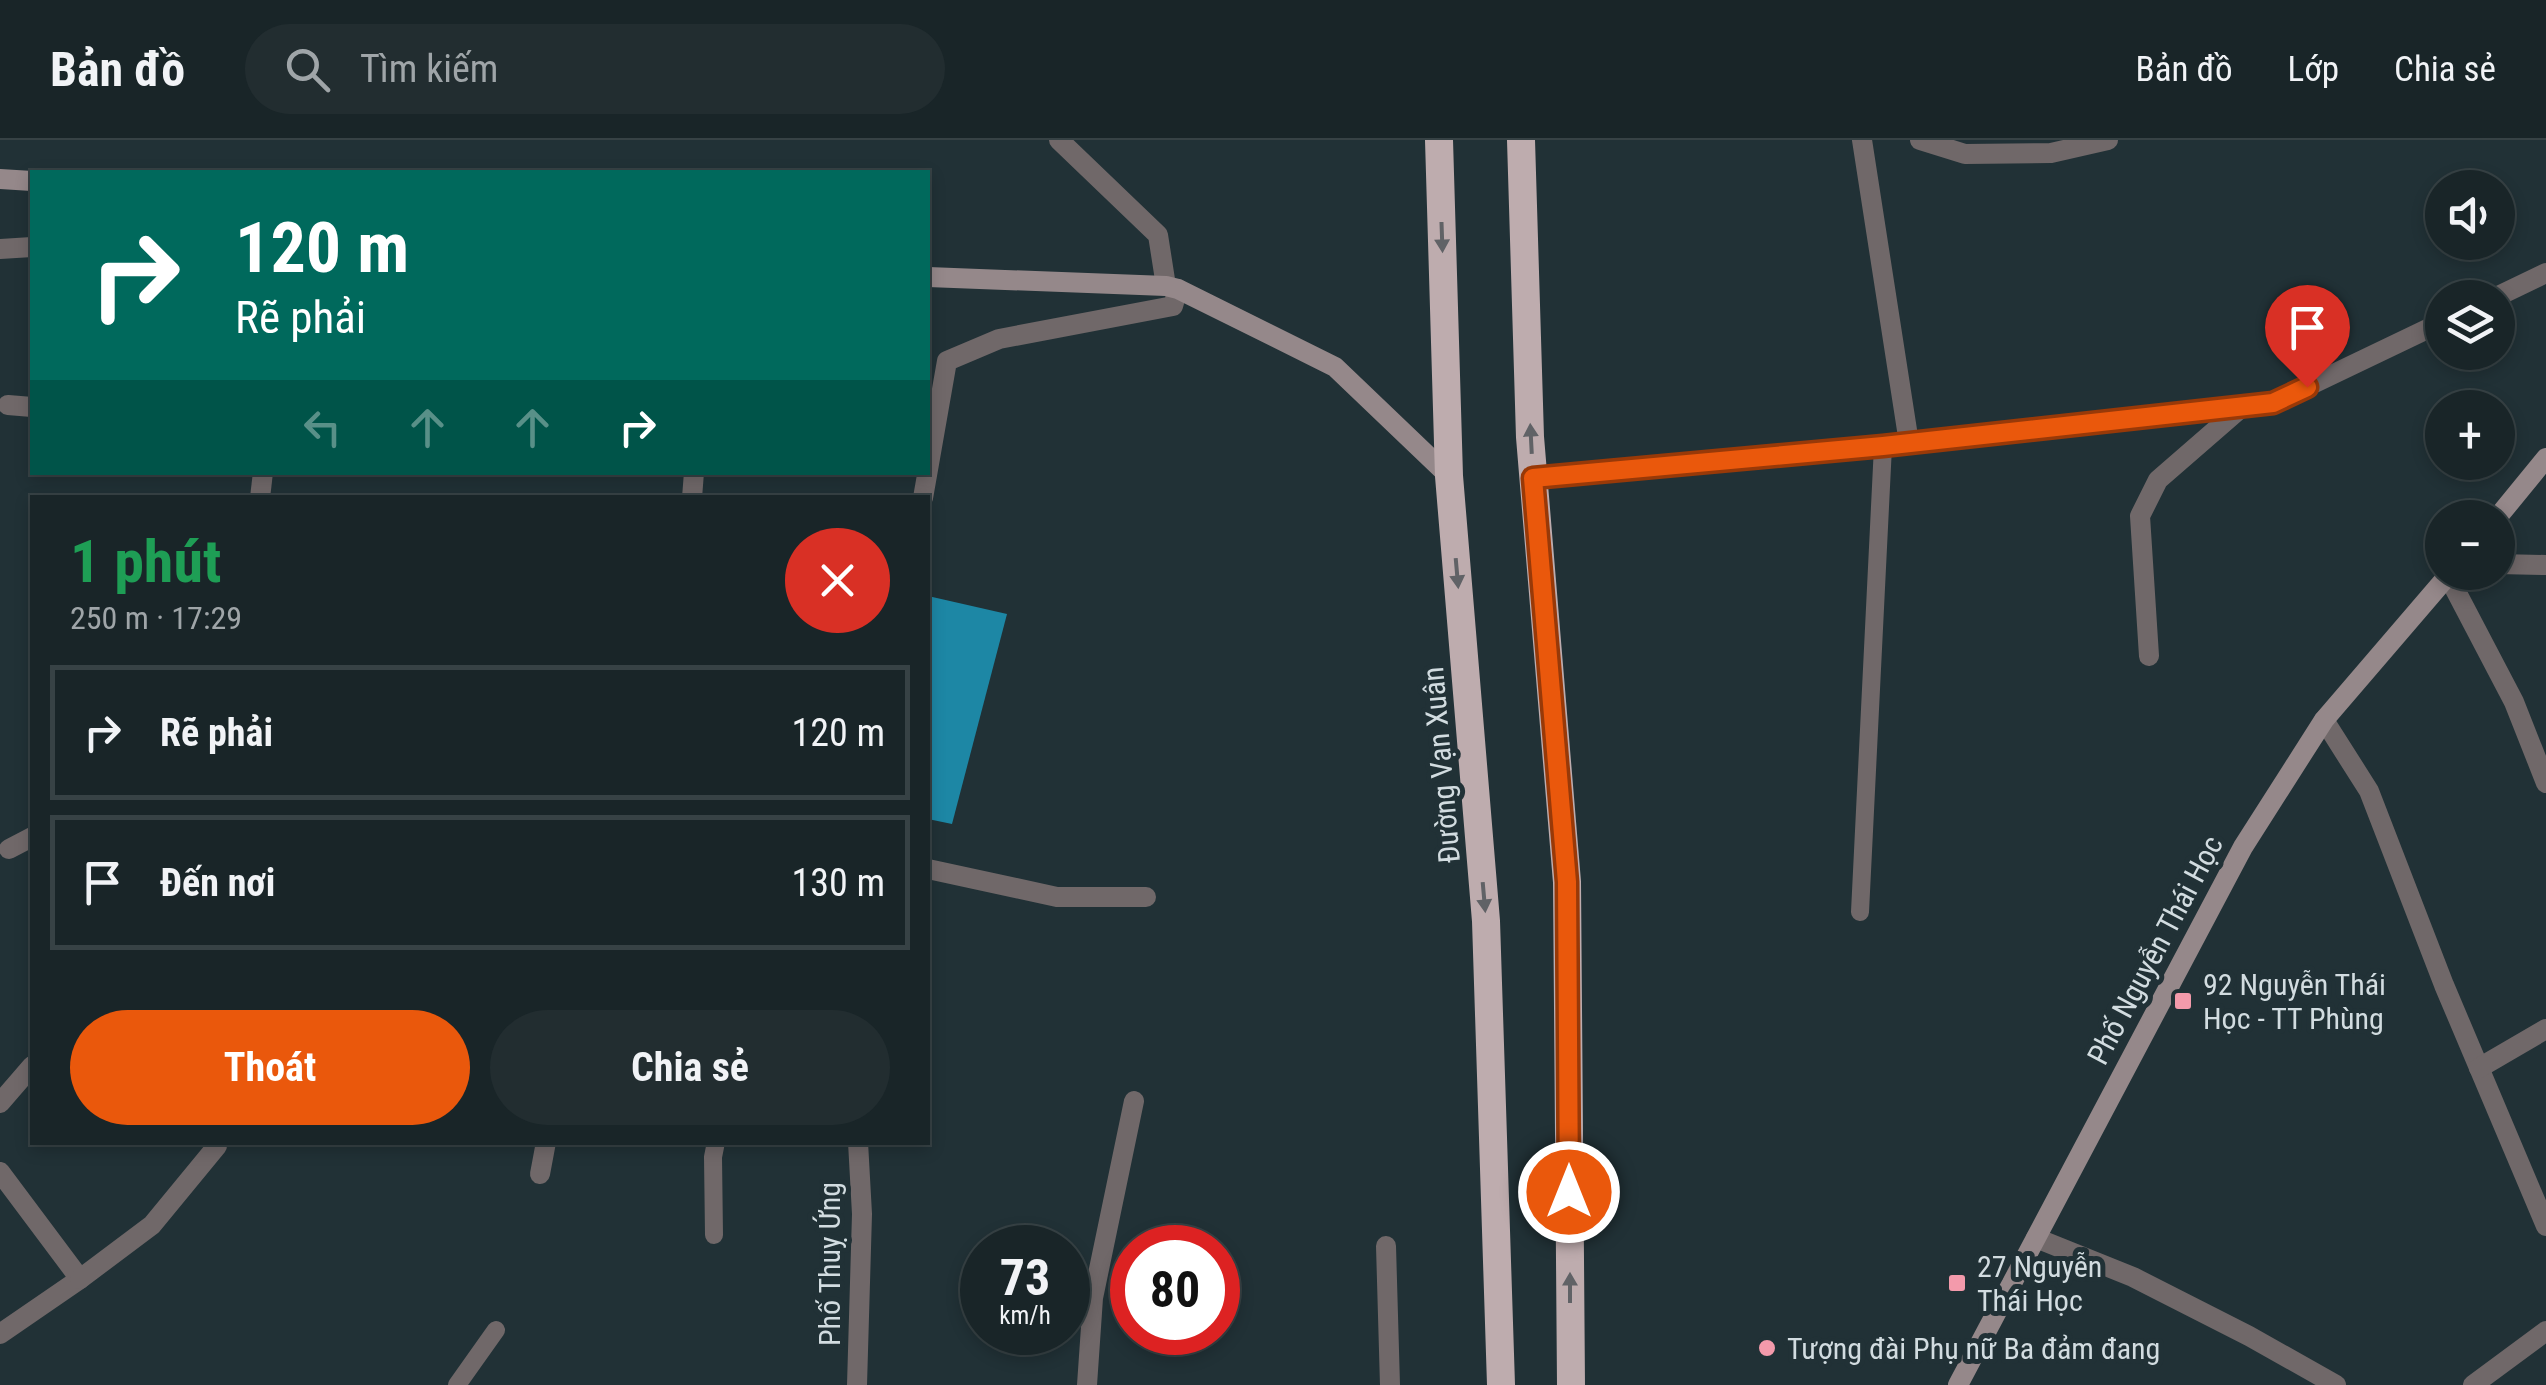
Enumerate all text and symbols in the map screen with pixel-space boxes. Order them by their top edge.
search box [245,24,945,114]
text: Bản đồ [50,41,185,98]
icon: search [280,42,335,97]
text: Tìm kiếm [360,47,498,91]
text: Bản đồ [2136,49,2233,90]
text: Lớp [2288,49,2339,90]
text: Chia sẻ [2394,49,2496,90]
map controls [2425,170,2515,590]
button: sound [2425,170,2515,260]
text: 120 m [235,207,409,289]
icon: right [70,210,200,340]
one-way arrow [1435,222,1451,254]
button: layers [2425,280,2515,370]
pin [2265,285,2350,388]
text: Rẽ phải [235,291,366,344]
icon: arrive [2280,300,2335,355]
button: + [2425,390,2515,480]
icon: left [295,400,350,455]
icon: ahead [400,400,455,455]
icon: ahead [505,400,560,455]
icon: right [610,400,665,455]
one-way arrow [1523,423,1539,454]
button: − [2425,500,2515,590]
text: 1 phút [70,526,221,597]
button: close [785,528,890,633]
one-way arrow [1450,558,1466,590]
text: 250 m · 17:29 [70,599,242,637]
street label: Đường Vạn Xuân [1415,665,1467,865]
icon: right [75,705,130,760]
text: Rẽ phải [160,711,273,755]
text: 120 m [791,711,885,755]
street label: Phố Nguyễn Thái Học [2080,830,2230,1070]
icon: arrive [75,855,130,910]
text: Đến nơi [160,861,275,905]
text: 130 m [791,861,885,905]
one-way arrow [1477,882,1493,914]
place label: 92 Nguyễn Thái Học - TT Phùng [2203,967,2386,1036]
marker: 92 Nguyễn Thái Học - TT Phùng [2172,990,2194,1012]
button: Thoát [70,1010,470,1125]
button: Chia sẻ [490,1010,890,1125]
position arrow [1517,1140,1621,1244]
street label: Phố Thuỵ Ứng [812,1182,848,1346]
speed limit sign: 80 [1110,1225,1240,1355]
text: 73 [1000,1249,1050,1307]
place label: 27 Nguyễn Thái Học [1977,1249,2102,1318]
one-way arrow [1562,1271,1578,1303]
marker: 27 Nguyễn Thái Học [1946,1272,1968,1294]
text: km/h [999,1301,1051,1330]
place label: Tượng đài Phụ nữ Ba đảm đang [1787,1331,2160,1366]
marker: Tượng đài Phụ nữ Ba đảm đang [1756,1337,1778,1359]

